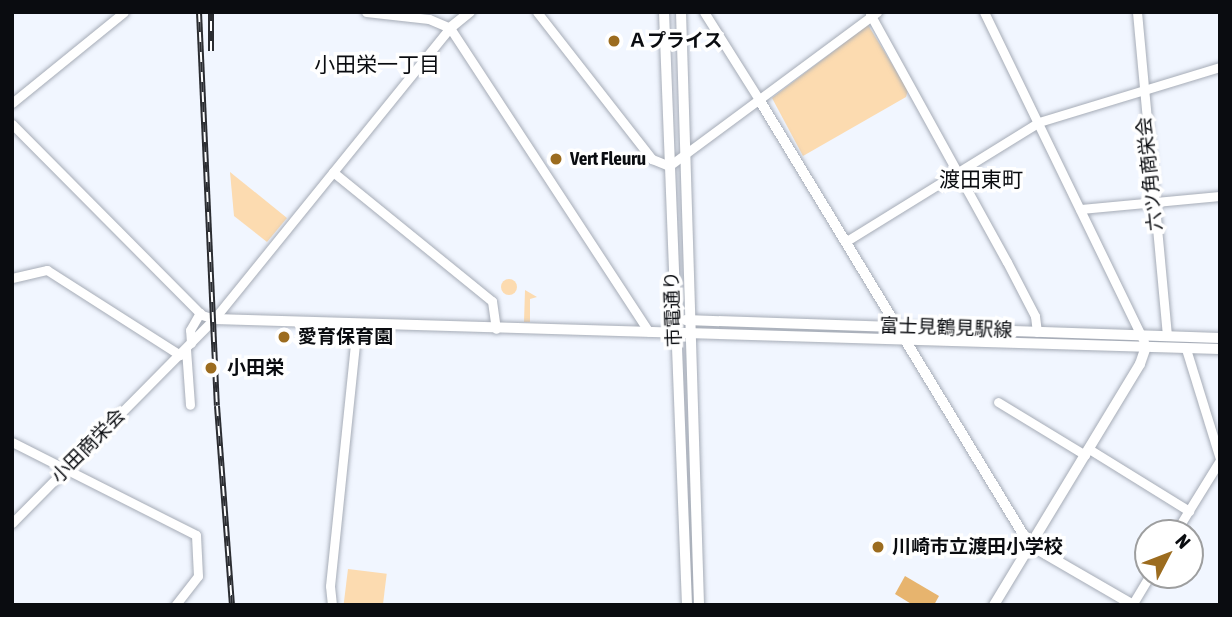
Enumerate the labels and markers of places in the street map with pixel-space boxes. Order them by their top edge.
place label: Ａプライス [628,30,723,52]
marker: Ａプライス [606,33,622,49]
place label: Vert Fleuru [570,148,646,170]
marker: Vert Fleuru [548,151,564,167]
place label: 愛育保育園 [298,326,393,348]
marker: 愛育保育園 [276,329,292,345]
place label: 小田栄 [227,357,284,379]
marker: 小田栄 [201,358,221,378]
place label: 川崎市立渡田小学校 [892,536,1063,558]
marker: 川崎市立渡田小学校 [870,539,886,555]

